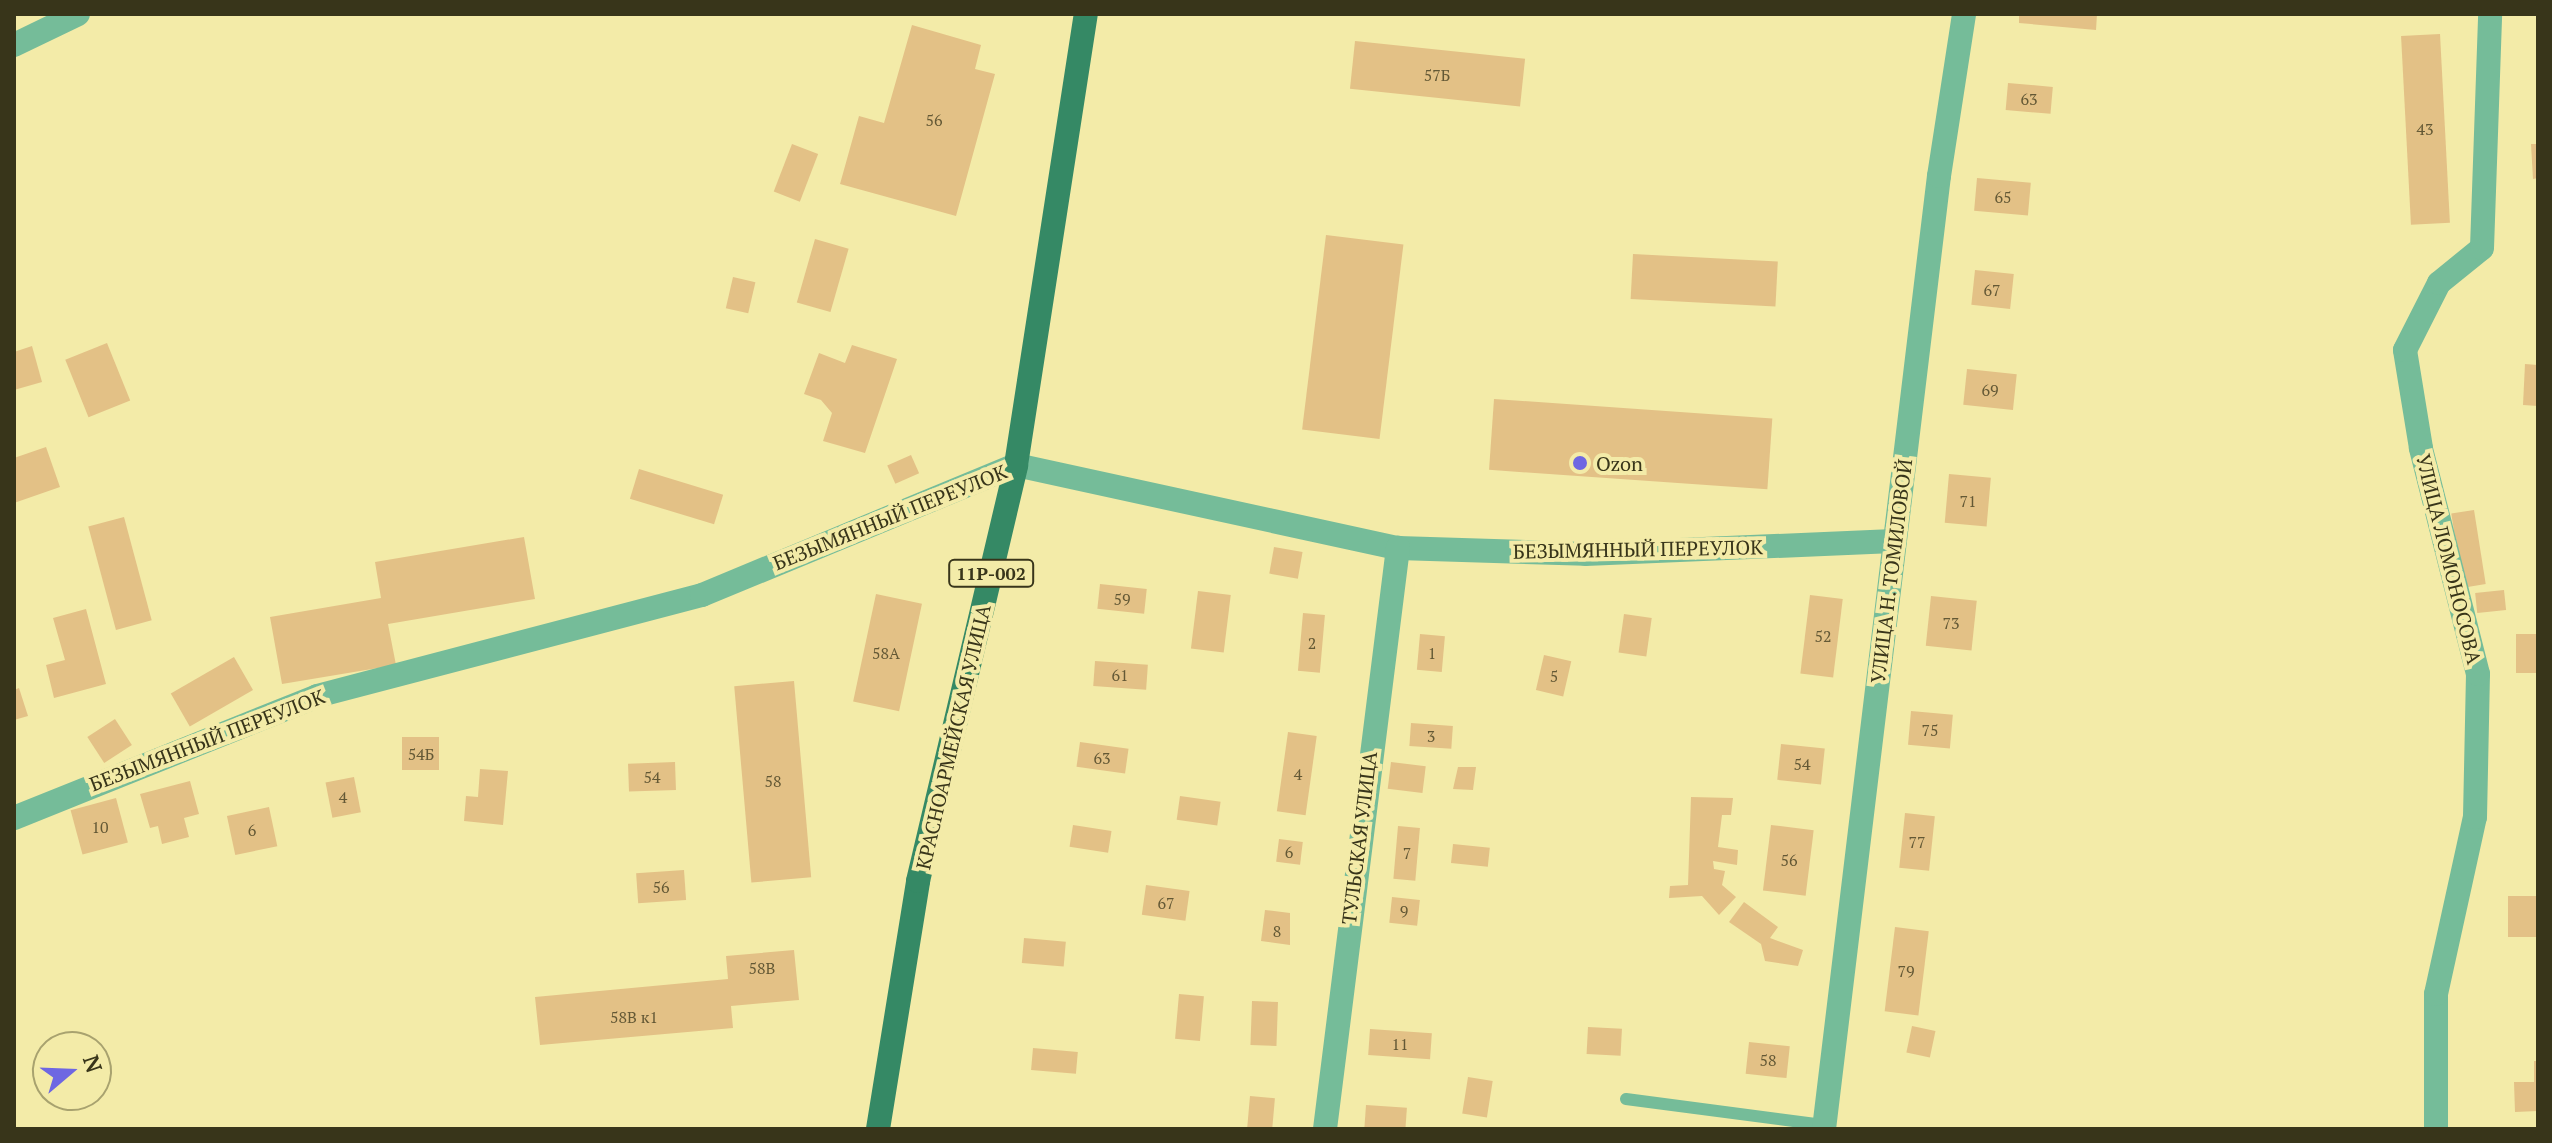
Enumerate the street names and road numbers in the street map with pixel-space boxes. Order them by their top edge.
street label: УЛИЦА ЛОМОНОСОВА [2411,451,2487,667]
street label: УЛИЦА Н. ТОМИЛОВОЙ [1865,457,1917,685]
street label: БЕЗЫМЯННЫЙ ПЕРЕУЛОК [770,459,1010,575]
street label: БЕЗЫМЯННЫЙ ПЕРЕУЛОК [1513,535,1763,563]
road number: 11Р-002 [947,559,1035,587]
street label: КРАСНОАРМЕЙСКАЯ УЛИЦА [911,602,995,872]
street label: БЕЗЫМЯННЫЙ ПЕРЕУЛОК [86,684,328,796]
street label: ТУЛЬСКАЯ УЛИЦА [1336,750,1382,926]

